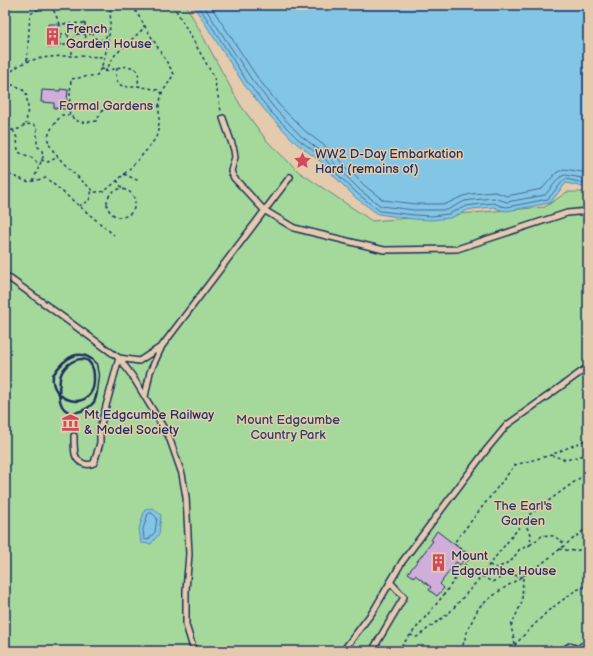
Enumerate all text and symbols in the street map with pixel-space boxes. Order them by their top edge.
place label: French Garden House [66,21,152,52]
building icon: French Garden House [43,26,63,46]
park label: Formal Gardens [59,98,154,114]
place label: WW2 D-Day Embarkation Hard (remains of) [315,146,463,177]
place icon: WW2 D-Day Embarkation Hard (remains of) [292,151,312,171]
place label: Mt Edgcumbe Railway & Model Society [84,407,214,438]
museum icon: Mt Edgcumbe Railway & Model Society [61,412,81,432]
park label: Mount Edgcumbe Country Park [236,412,340,443]
park label: The Earl's Garden [494,498,552,529]
place label: Mount Edgcumbe House [451,548,557,579]
building icon: Mount Edgcumbe House [428,553,448,573]

